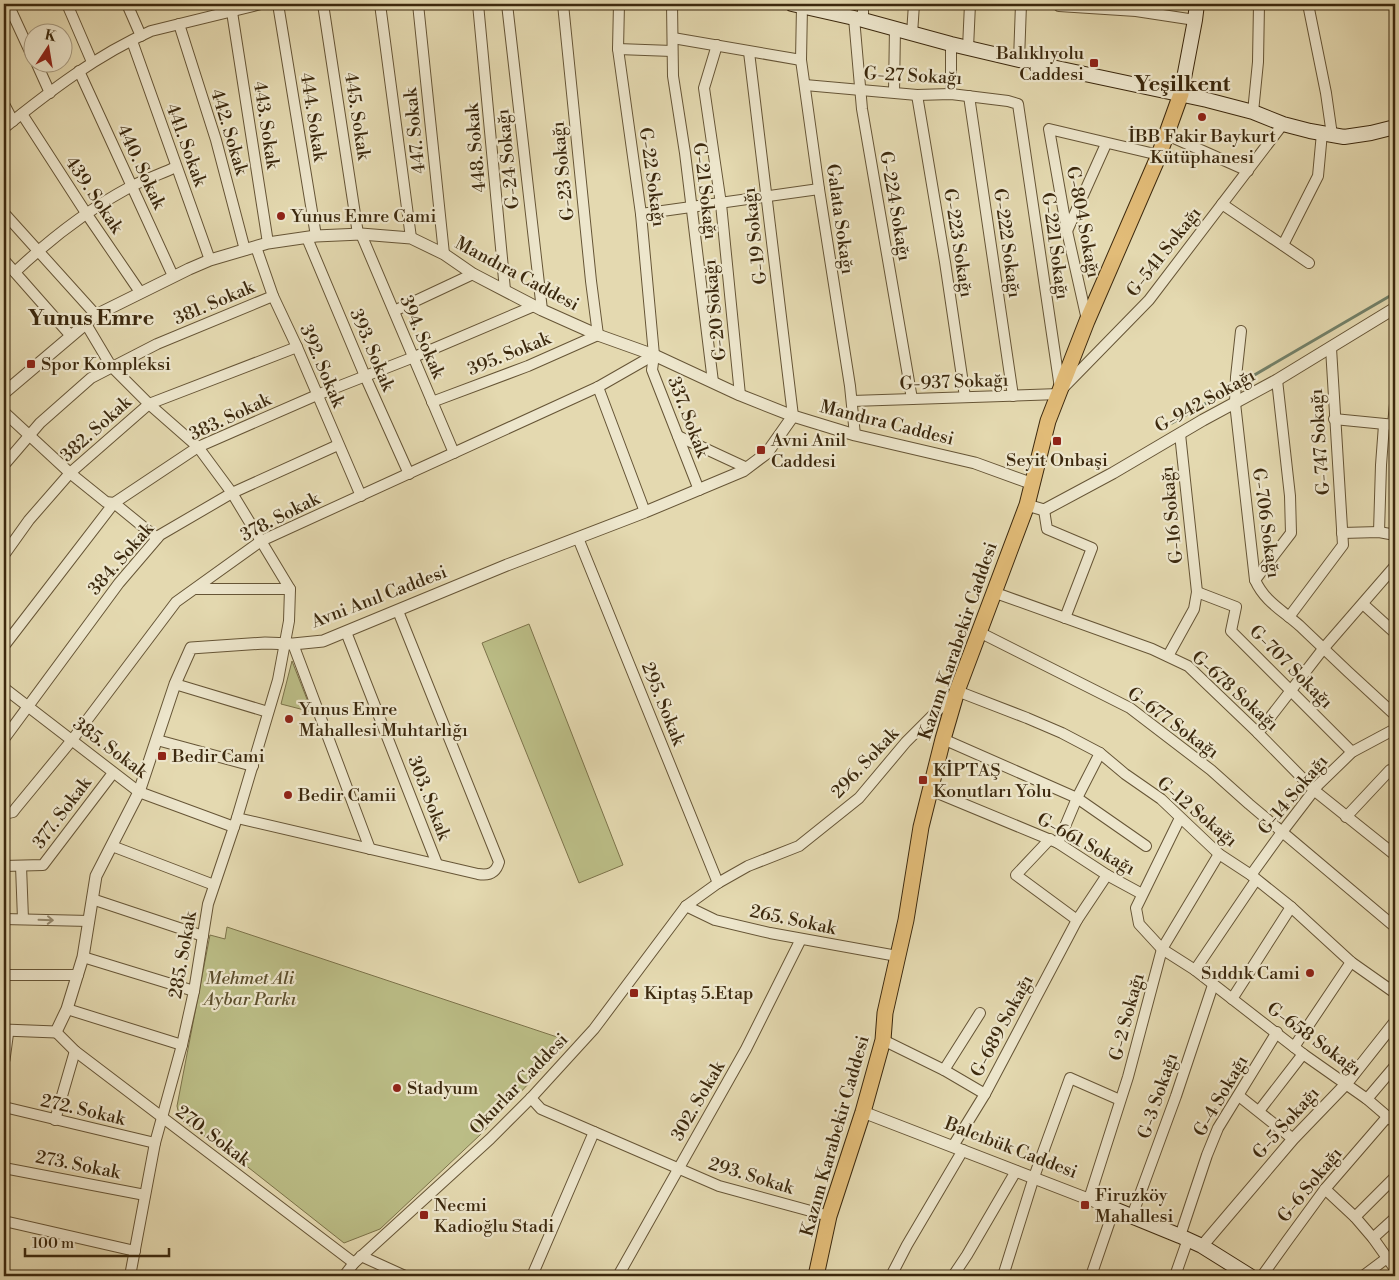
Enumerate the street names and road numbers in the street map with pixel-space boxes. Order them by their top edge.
street label: G-27 Sokağı [863,62,963,90]
street label: 444. Sokak [295,71,332,165]
street label: 445. Sokak [339,71,376,163]
street label: 443. Sokak [248,80,285,172]
street label: 447. Sokak [399,85,431,175]
street label: 442. Sokak [205,86,253,179]
street label: 441. Sokak [160,100,212,191]
street label: 448. Sokak [461,101,491,194]
street label: G-24 Sokağı [491,108,525,210]
street label: G-23 Sokağı [546,120,580,222]
street label: 440. Sokak [111,121,171,214]
street label: G-22 Sokağı [634,126,670,228]
street label: G-21 Sokağı [688,141,722,241]
street label: G-224 Sokağı [874,149,916,263]
street label: 439. Sokak [60,152,129,239]
street label: Galata Sokağı [821,162,859,276]
street label: G-804 Sokağı [1061,164,1105,280]
street label: G-19 Sokağı [738,186,772,286]
street label: G-223 Sokağı [938,187,978,299]
street label: G-222 Sokağı [988,187,1026,299]
street label: G-221 Sokağı [1036,191,1074,301]
street label: G-541 Sokağı [1122,202,1206,302]
street label: Mandıra Caddesi [451,232,583,316]
street label: G-20 Sokağı [698,258,732,362]
street label: 381. Sokak [170,275,259,330]
street label: 394. Sokak [394,292,450,384]
street label: 393. Sokak [344,305,400,396]
street label: 392. Sokak [294,321,350,412]
street label: 395. Sokak [464,326,555,381]
street label: G-942 Sokağı [1151,364,1259,438]
street label: G-937 Sokağı [899,369,1009,395]
street label: 337. Sokak [662,373,715,462]
street label: 383. Sokak [185,387,276,446]
street label: G-747 Sokağı [1305,388,1335,496]
street label: 382. Sokak [56,390,138,467]
street label: Mandıra Caddesi [818,395,956,451]
street label: G-16 Sokağı [1155,465,1189,565]
street label: G-706 Sokağı [1247,466,1285,580]
street label: 378. Sokak [236,487,325,547]
street label: 384. Sokak [83,517,160,600]
street label: Kazım Karabekir Caddesi [913,539,1003,743]
street label: Avni Anıl Caddesi [307,560,450,634]
street label: G-707 Sokağı [1244,620,1338,714]
street label: G-678 Sokağı [1187,646,1283,736]
street label: 295. Sokak [636,659,691,750]
street label: G-677 Sokağı [1123,682,1223,764]
street label: 385. Sokak [68,712,153,785]
street label: 296. Sokak [826,722,905,803]
street label: G-14 Sokağı [1253,750,1333,840]
street label: 303. Sokak [402,753,456,845]
street label: 377. Sokak [28,771,97,853]
street label: G-12 Sokağı [1152,772,1242,852]
street label: G-661 Sokağı [1033,808,1139,880]
street label: 265. Sokak [748,900,840,941]
street label: 285. Sokak [164,908,202,1000]
street label: G-689 Sokağı [965,971,1039,1081]
street label: G-2 Sokağı [1104,971,1150,1063]
street label: G-658 Sokağı [1262,997,1366,1081]
street label: Okurlar Caddesi [465,1028,573,1140]
street label: Kazım Karabekir Caddesi [795,1033,875,1239]
street label: G-3 Sokağı [1133,1050,1183,1142]
street label: G-4 Sokağı [1188,1051,1254,1141]
street label: 302. Sokak [666,1056,731,1145]
street label: G-5 Sokağı [1248,1082,1325,1164]
street label: 272. Sokak [39,1089,129,1131]
street label: 270. Sokak [171,1100,256,1172]
street label: Balcıbük Caddesi [940,1112,1081,1184]
street label: G-6 Sokağı [1273,1143,1347,1227]
street label: 273. Sokak [34,1146,124,1185]
street label: 293. Sokak [706,1152,798,1200]

